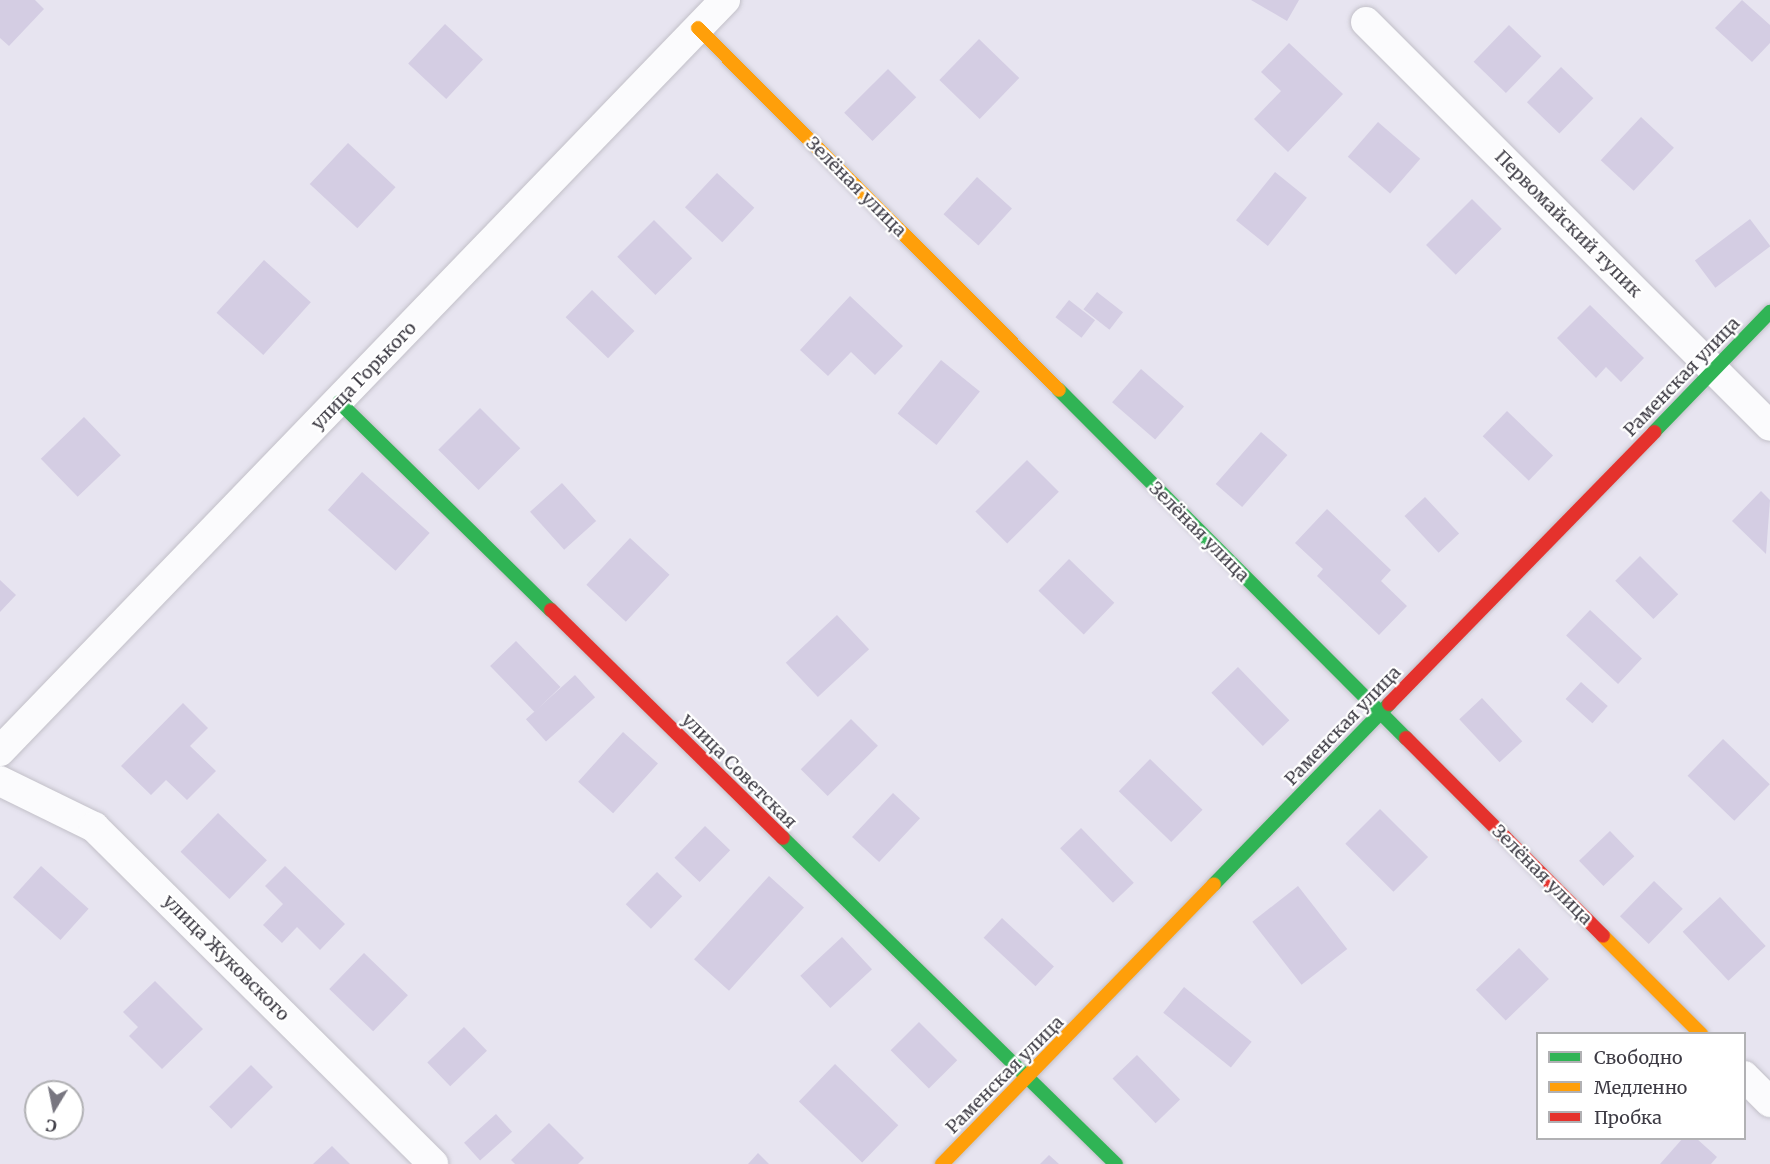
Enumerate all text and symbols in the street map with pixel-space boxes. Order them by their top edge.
street label: Зелёная улица [801,132,911,242]
street label: Первомайский тупик [1490,146,1646,302]
street label: Раменская улица [1620,313,1744,441]
street label: улица Горького [307,317,421,435]
street label: Зелёная улица [1144,477,1254,587]
street label: Раменская улица [1281,662,1405,790]
street label: улица Советская [677,709,801,833]
street label: Зелёная улица [1487,820,1597,930]
street label: улица Жуковского [158,890,294,1026]
street label: Раменская улица [942,1012,1068,1138]
legend [1536,1032,1746,1140]
text: Свободно [1594,1046,1682,1069]
text: Медленно [1594,1076,1687,1099]
north arrow [24,1080,84,1140]
text: Пробка [1594,1106,1662,1129]
text: С [44,1115,58,1137]

